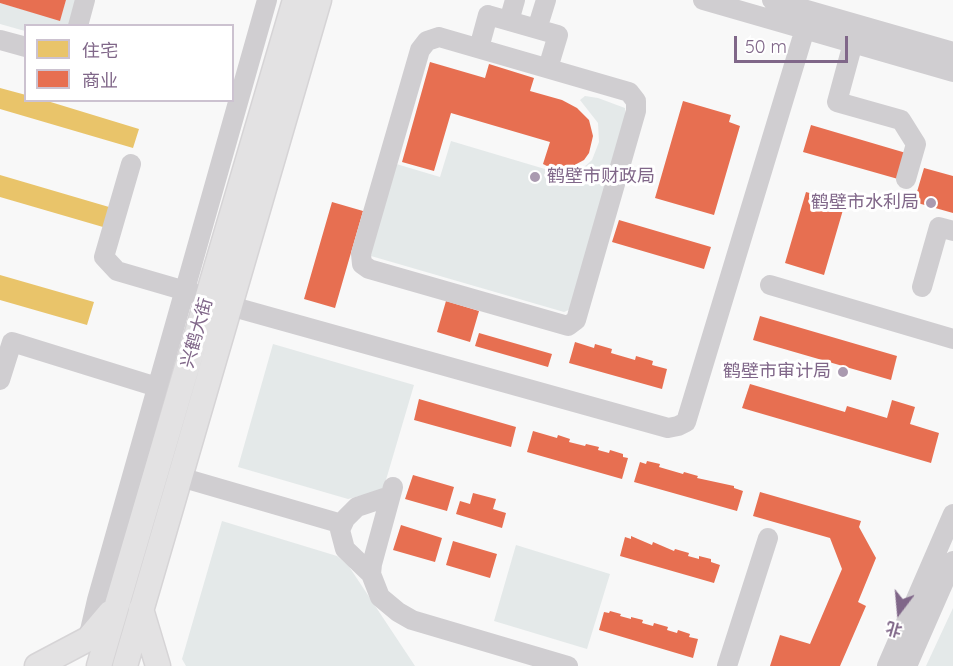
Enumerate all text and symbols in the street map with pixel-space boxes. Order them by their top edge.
legend [24,24,234,102]
scale bar [737,24,851,62]
text: 50 m [745,35,787,58]
text: 住宅 [82,39,118,62]
text: 商业 [82,69,118,92]
place label: 鹤壁市财政局 [547,166,655,188]
marker: 鹤壁市财政局 [528,170,542,184]
place label: 鹤壁市水利局 [811,192,919,214]
marker: 鹤壁市水利局 [924,196,938,210]
street label: 兴鹤大街 [177,295,217,371]
place label: 鹤壁市审计局 [723,361,831,383]
marker: 鹤壁市审计局 [836,365,850,379]
north arrow [869,582,929,642]
text: 北 [884,617,905,641]

